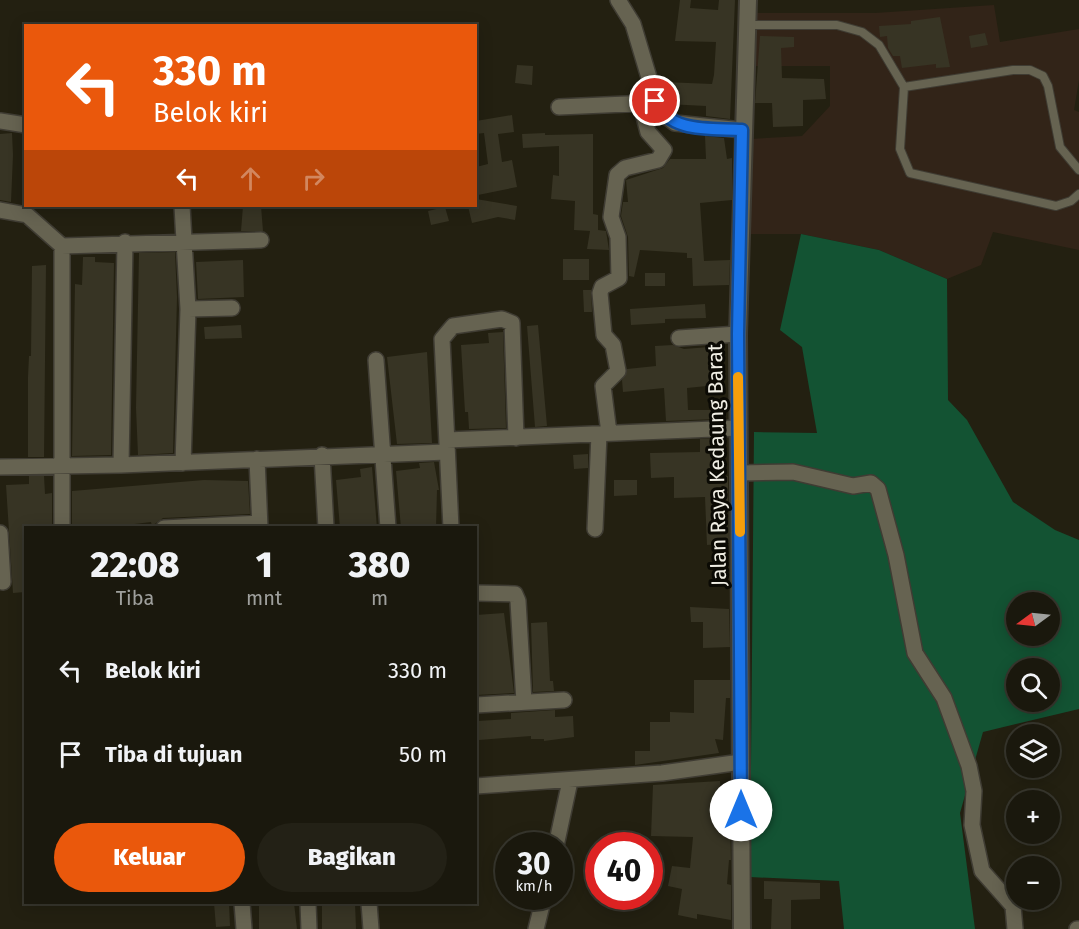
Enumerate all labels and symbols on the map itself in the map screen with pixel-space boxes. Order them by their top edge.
pin [629,75,680,126]
street label: Jalan Raya Kedaung Barat [702,343,732,587]
north arrow [1006,592,1060,646]
position arrow [709,778,773,842]
speed limit sign: 40 [585,832,663,910]

